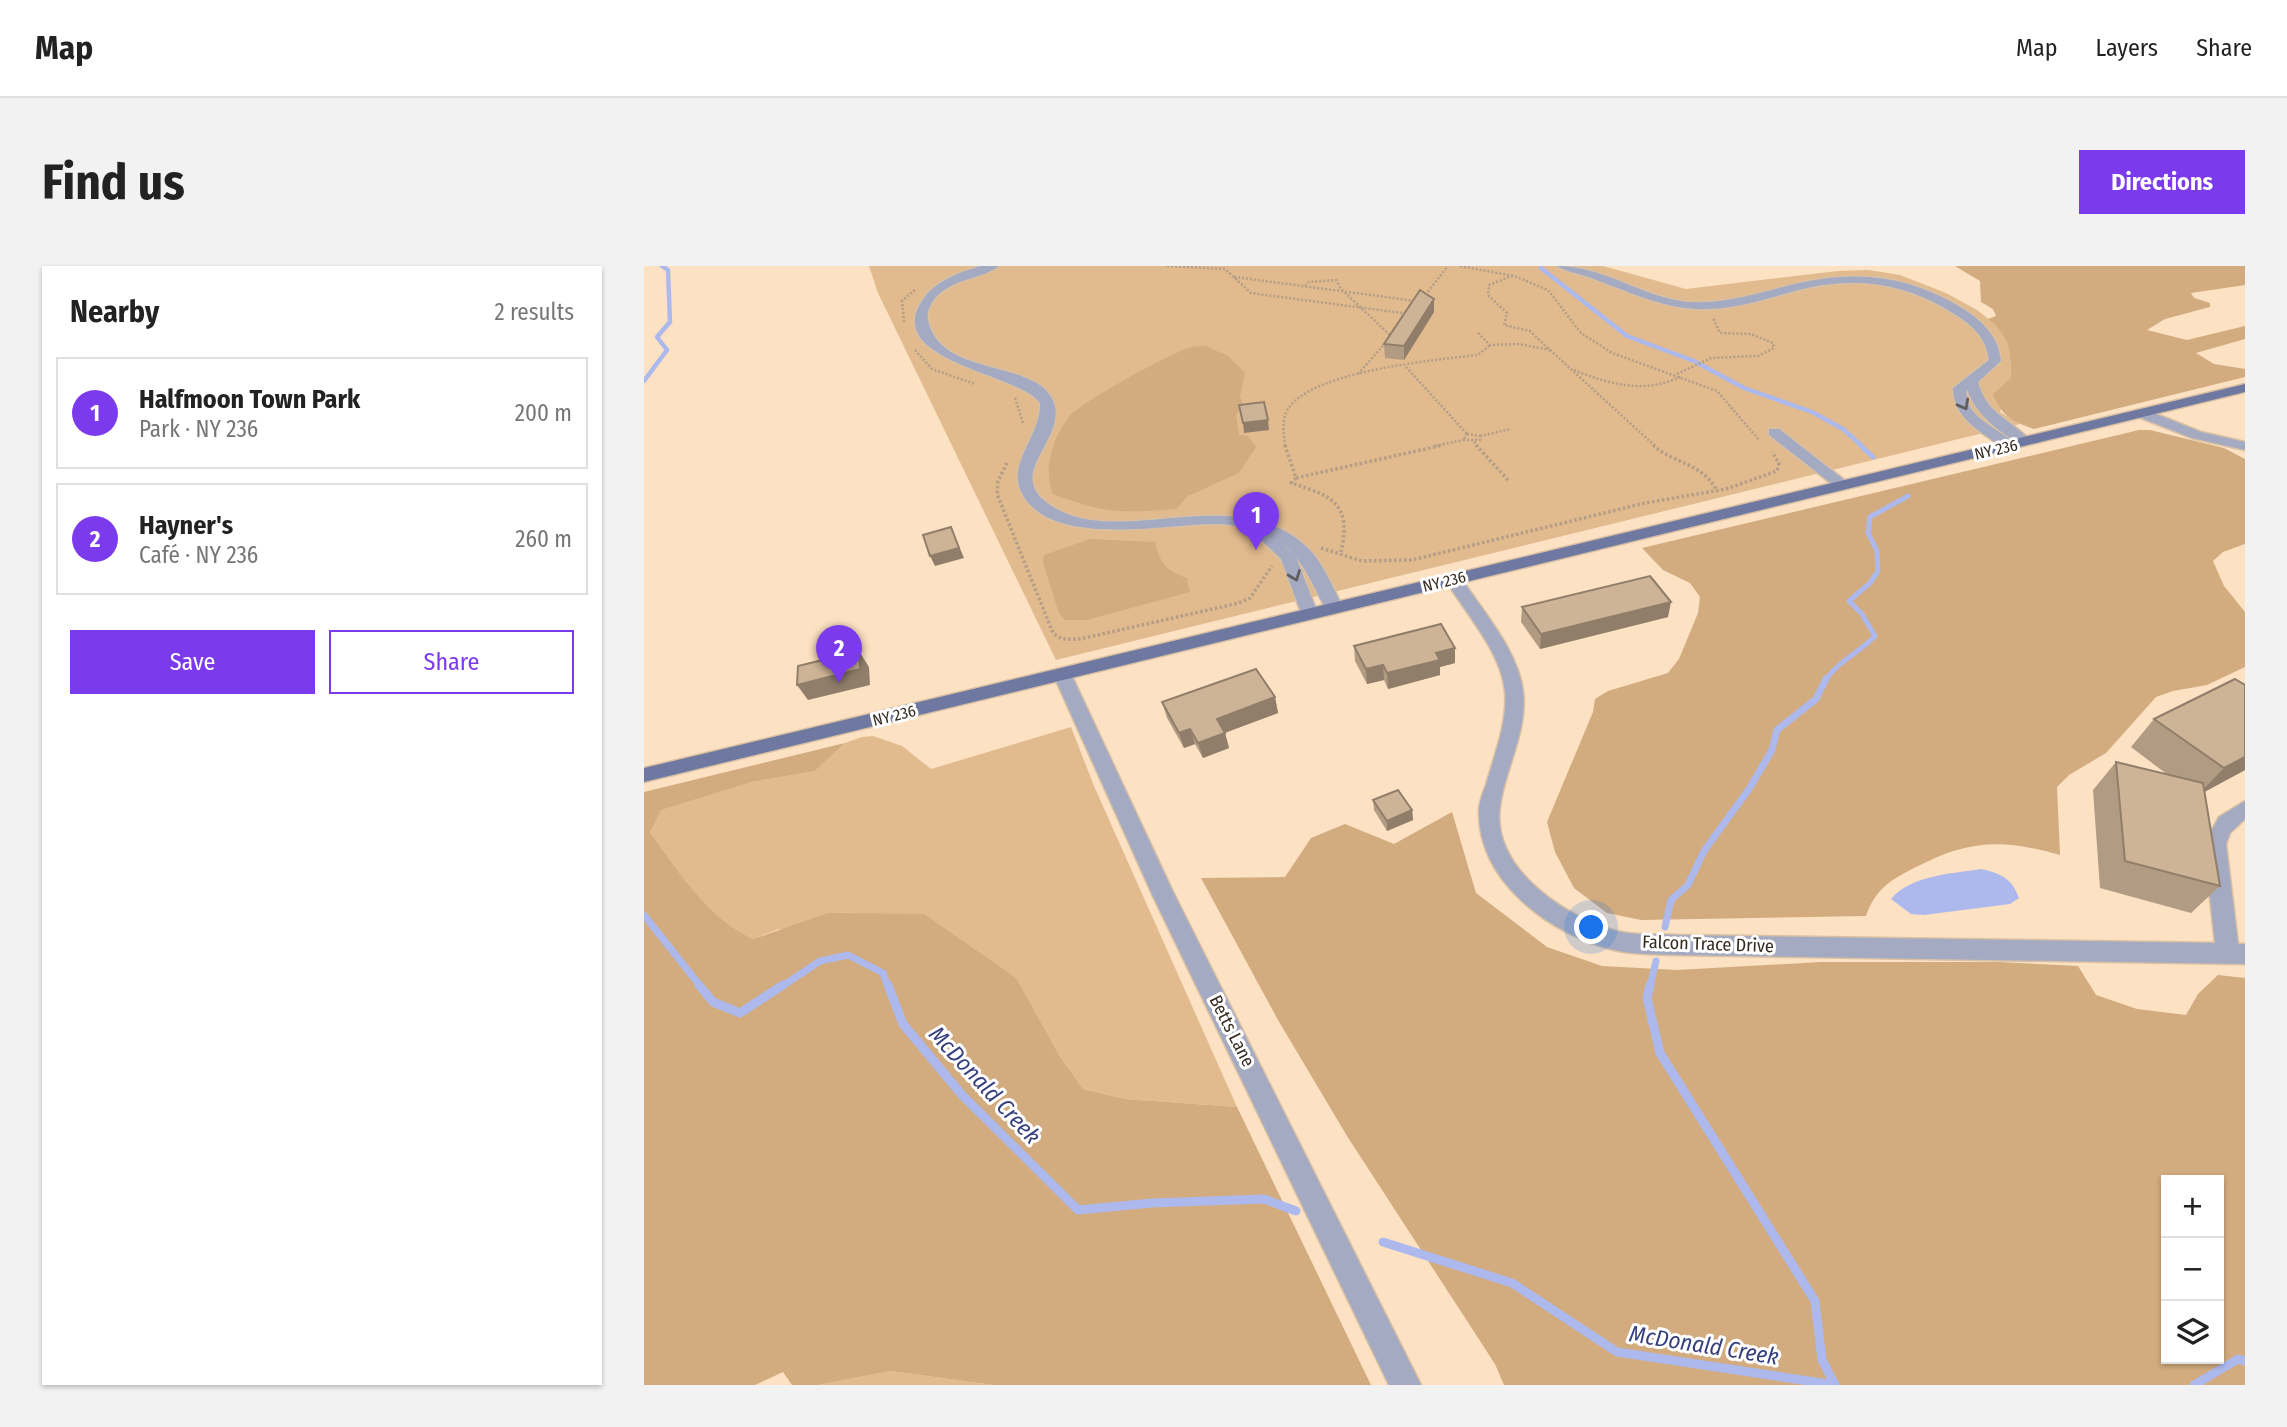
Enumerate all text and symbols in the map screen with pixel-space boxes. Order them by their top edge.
text: Map [35,28,93,68]
text: Map [2016,34,2058,62]
text: Layers [2096,34,2158,62]
text: Share [2196,34,2252,62]
button: Directions [2079,150,2245,214]
text: Find us [42,153,185,212]
text: Nearby [70,294,159,330]
text: 2 results [494,298,574,326]
text: Halfmoon Town Park [139,384,360,415]
one-way arrow [1955,397,1969,410]
text: 1 [90,399,100,427]
text: 200 m [515,399,572,427]
text: Park · NY 236 [139,415,258,443]
street label: NY 236 [1973,435,2020,464]
pin: 1 [1233,492,1279,550]
text: Hayner's [139,510,233,541]
text: 2 [90,525,100,553]
text: 260 m [515,525,572,553]
text: Café · NY 236 [139,541,258,569]
street label: NY 236 [1421,567,1468,596]
one-way arrow [1287,570,1301,582]
pin: 2 [816,625,862,683]
button: Save [70,630,315,694]
button: Share [329,630,574,694]
street label: NY 236 [871,701,918,730]
your location [1574,910,1608,944]
street label: Falcon Trace Drive [1642,931,1774,957]
street label: Betts Lane [1205,991,1259,1071]
water label: McDonald Creek [923,1020,1047,1150]
map controls [2161,1175,2224,1364]
button: + [2161,1175,2224,1238]
button: − [2161,1238,2224,1301]
button: layers [2161,1301,2224,1364]
water label: McDonald Creek [1627,1319,1781,1371]

